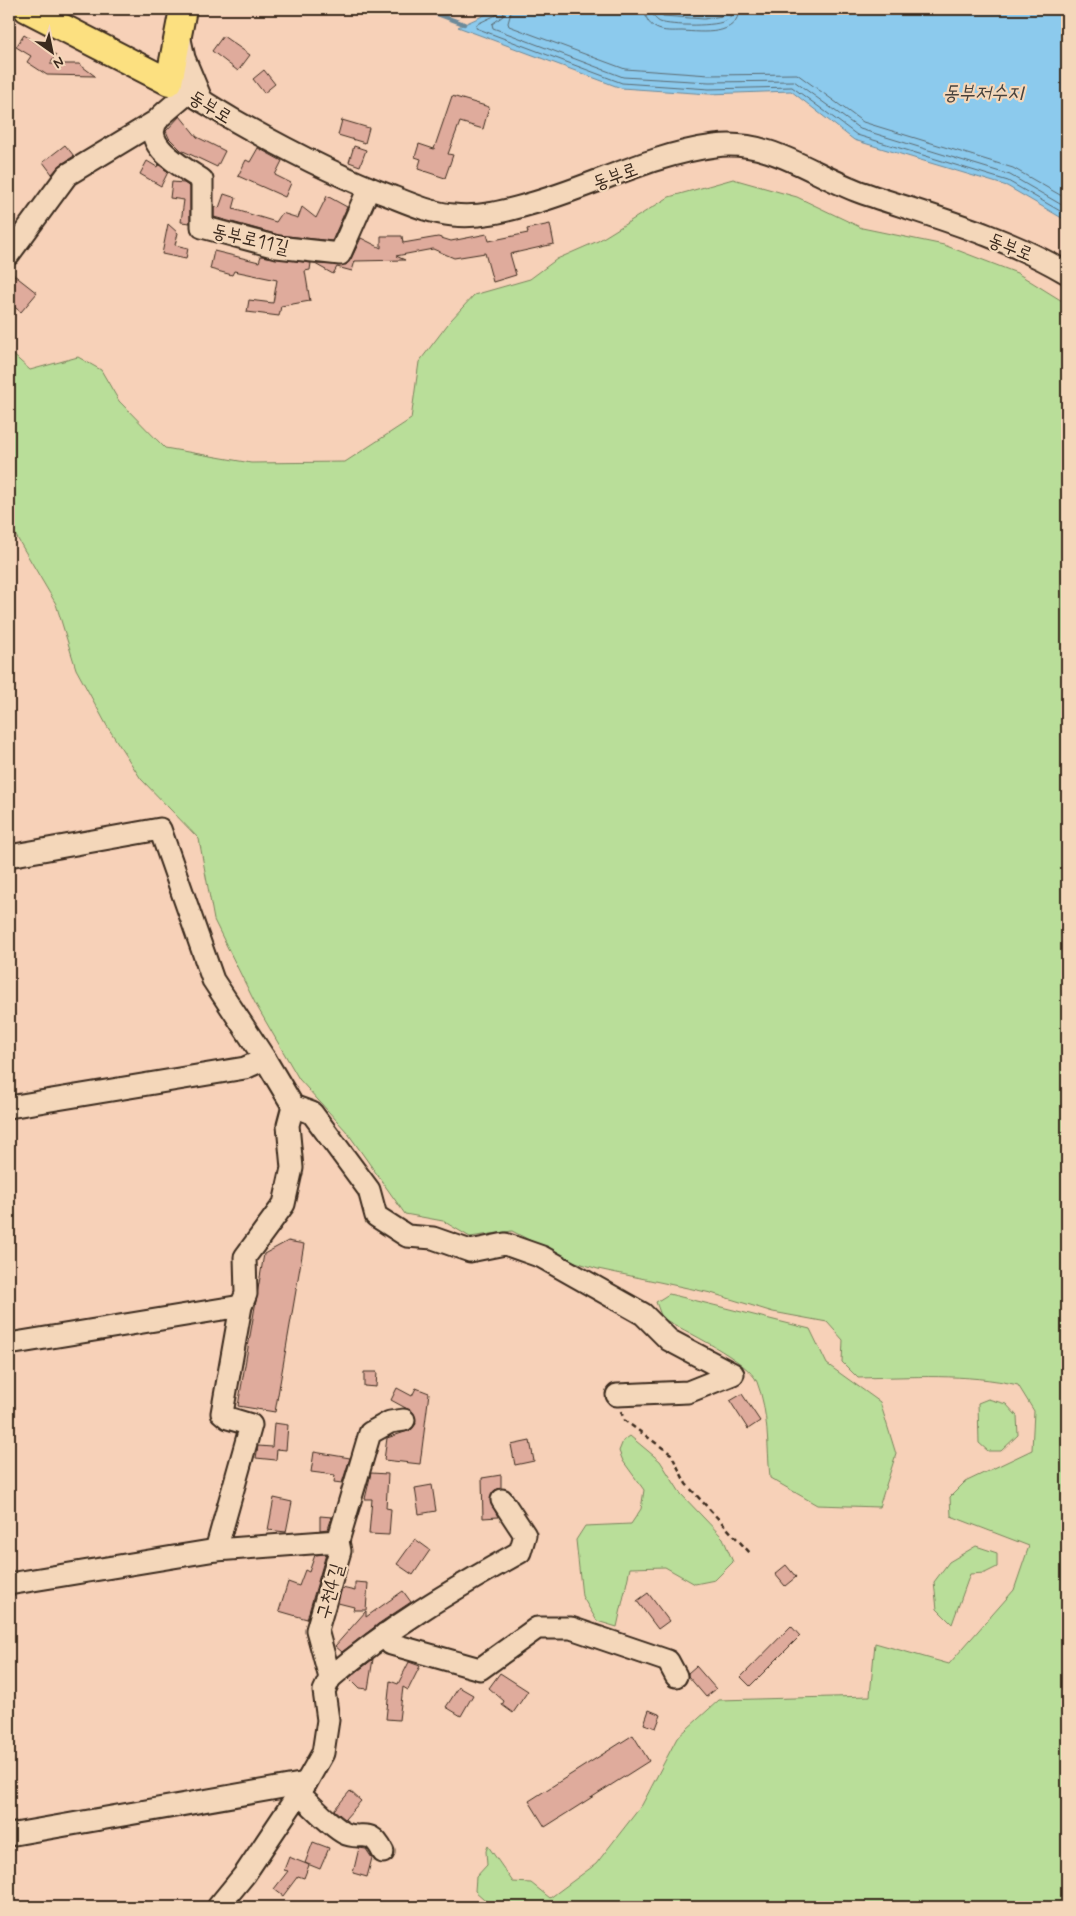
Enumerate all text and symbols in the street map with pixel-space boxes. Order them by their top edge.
north arrow [28,28,78,78]
text: N [50,52,67,72]
water label: 동부저수지 [943,80,1025,107]
street label: 동부로 [184,85,236,130]
street label: 동부로 [590,157,641,196]
street label: 동부로11길 [210,218,292,260]
street label: 동부로 [984,227,1036,268]
street label: 구천4길 [311,1561,350,1622]

